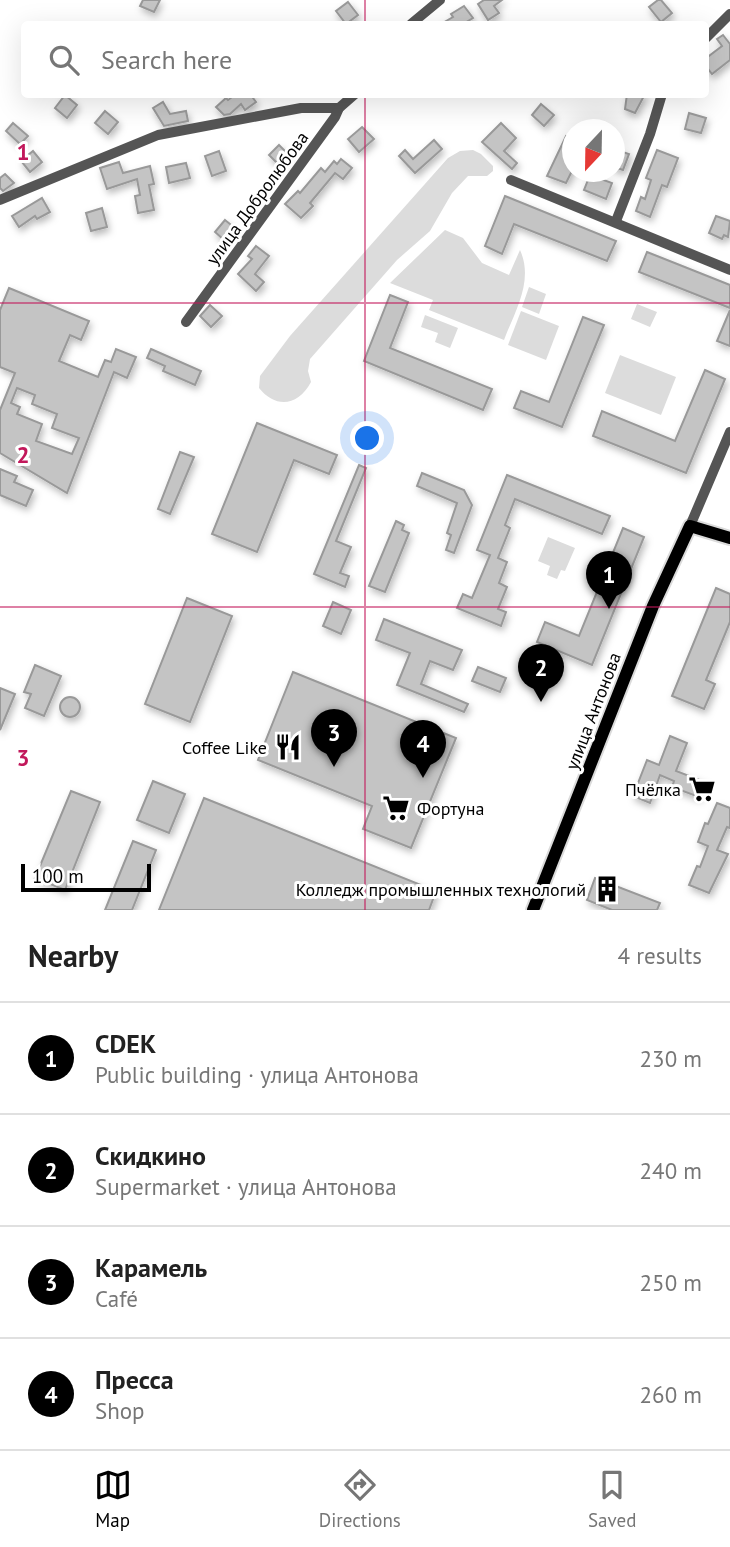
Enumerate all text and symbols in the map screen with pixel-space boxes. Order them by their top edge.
search box [21,21,709,98]
icon: search [45,41,83,79]
text: Search here [101,43,232,76]
north arrow [562,119,625,182]
street label: улица Добролюбова [201,127,313,269]
text: 1 [16,137,30,166]
your location [350,421,384,455]
text: 2 [16,440,30,469]
pin: 1 [586,551,632,609]
pin: 2 [518,644,564,702]
street label: улица Антонова [560,649,626,773]
pin: 3 [311,709,357,767]
pin: 4 [400,720,446,778]
restaurant icon: Coffee Like [273,732,303,762]
place label: Coffee Like [182,736,267,759]
text: 3 [16,743,30,772]
supermarket icon: Пчёлка [687,774,717,804]
place label: Пчёлка [625,778,681,801]
supermarket icon: Фортуна [381,793,411,823]
place label: Фортуна [417,797,484,820]
scale bar [21,861,150,893]
text: 100 m [32,864,84,888]
building icon: Колледж промышленных технологий [592,874,622,904]
place label: Колледж промышленных технологий [296,878,586,901]
text: Nearby [28,936,118,975]
text: 4 results [618,941,702,970]
text: CDEK [95,1027,156,1060]
text: 1 [44,1044,58,1073]
text: 230 m [640,1044,702,1073]
text: Public building · улица Антонова [95,1060,419,1089]
text: Скидкино [95,1139,206,1172]
text: 2 [44,1156,58,1185]
text: 240 m [640,1156,702,1185]
text: Supermarket · улица Антонова [95,1172,397,1201]
text: Карамель [95,1251,207,1284]
text: 3 [44,1268,58,1297]
text: 250 m [640,1268,702,1297]
text: Café [95,1284,138,1313]
text: Пресса [95,1363,174,1396]
text: 4 [44,1380,58,1409]
text: 260 m [640,1380,702,1409]
text: Shop [95,1396,145,1425]
tab: Map [94,1466,132,1532]
tab: Directions [319,1466,401,1532]
tab: Saved [588,1466,636,1532]

